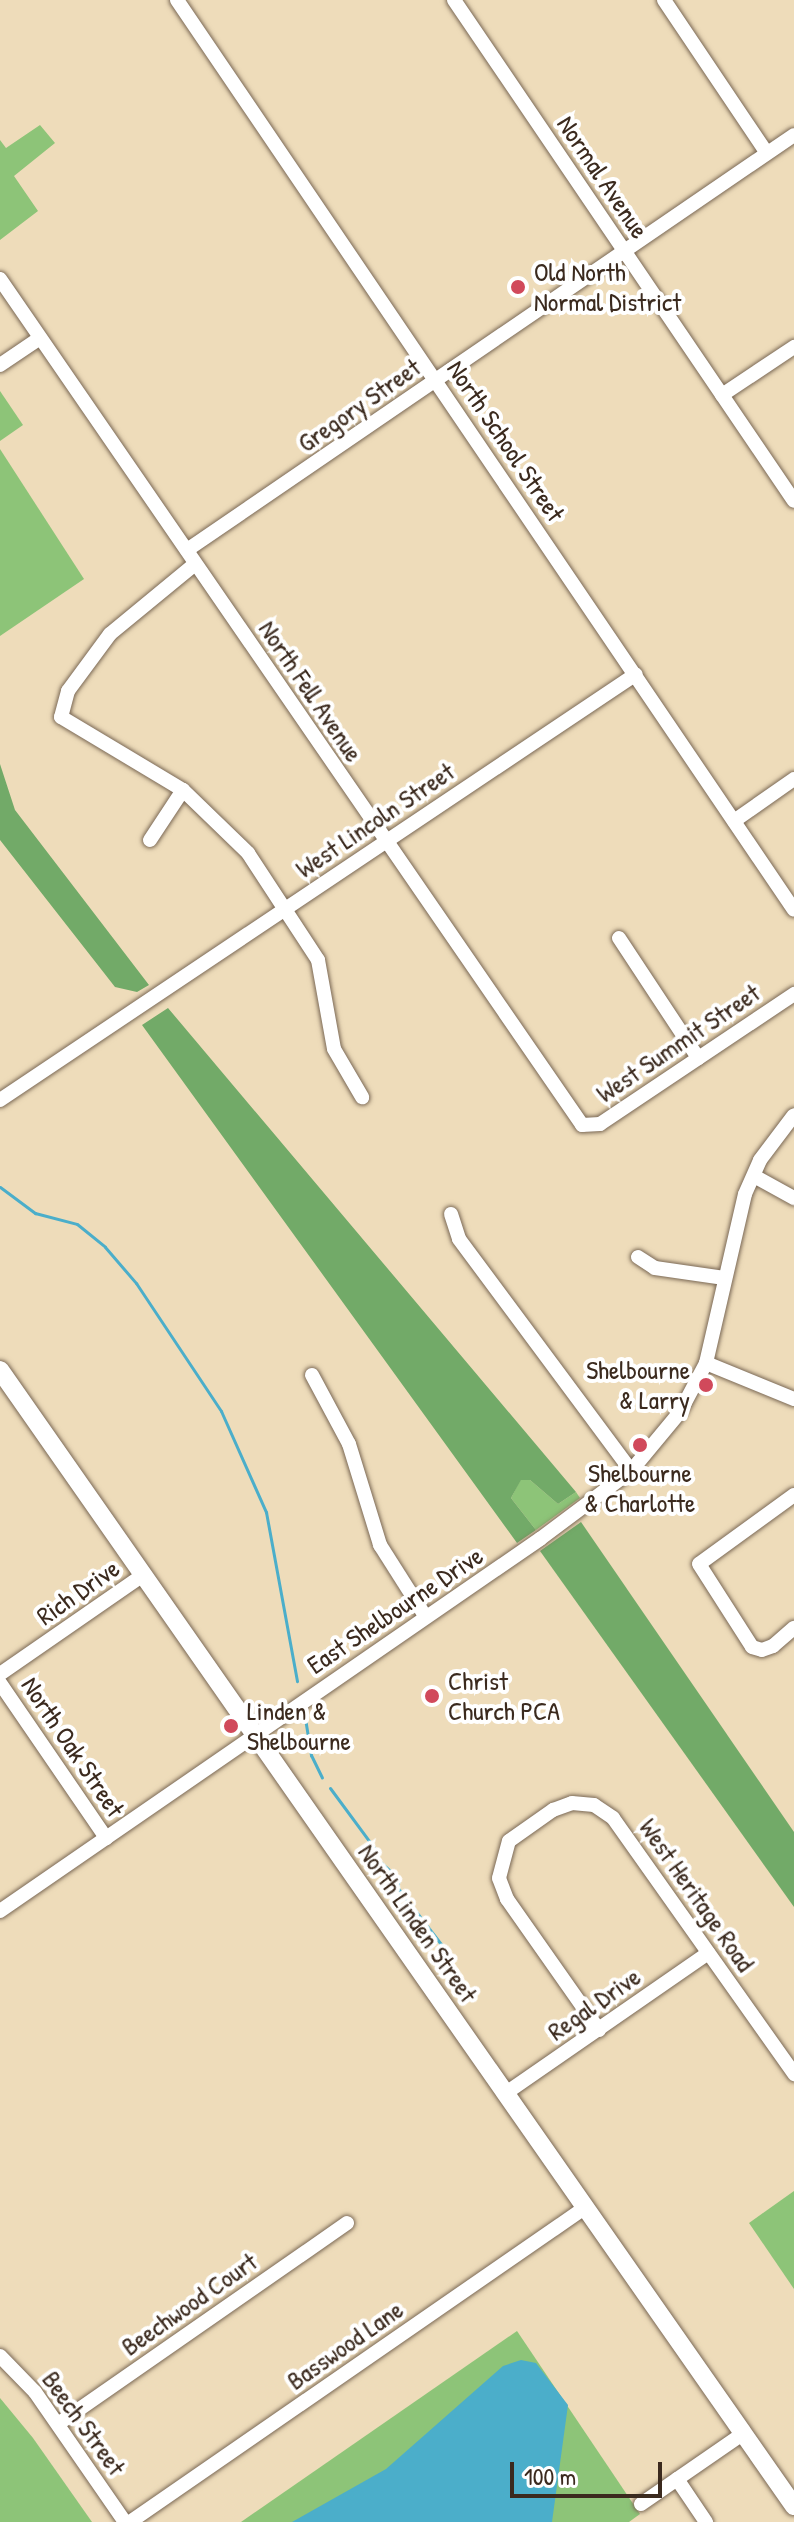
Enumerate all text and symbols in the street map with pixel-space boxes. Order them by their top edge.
street label: Normal Avenue [551,110,655,244]
place label: Old North Normal District [534,256,681,318]
marker: Old North Normal District [509,278,527,296]
street label: Gregory Street [292,351,426,459]
street label: North School Street [441,355,571,527]
street label: North Fell Avenue [252,615,370,767]
street label: West Lincoln Street [290,756,460,884]
street label: West Summit Street [590,977,766,1109]
place label: Shelbourne & Larry [586,1354,690,1416]
marker: Shelbourne & Larry [697,1376,715,1394]
marker: Shelbourne & Charlotte [631,1436,649,1454]
place label: Shelbourne & Charlotte [585,1457,695,1518]
street label: East Shelbourne Drive [301,1540,489,1680]
street label: Rich Drive [31,1552,125,1632]
place label: Christ Church PCA [448,1665,560,1726]
street label: North Oak Street [15,1671,131,1823]
marker: Christ Church PCA [423,1687,441,1705]
place label: Linden & Shelbourne [247,1695,351,1756]
marker: Linden & Shelbourne [222,1717,240,1735]
street label: West Heritage Road [633,1813,761,1977]
street label: North Linden Street [352,1838,484,2008]
street label: Regal Drive [542,1961,646,2047]
street label: Beechwood Court [115,2246,263,2362]
street label: Basswood Lane [281,2294,409,2396]
street label: Beech Street [36,2365,132,2481]
scale bar [514,2446,666,2496]
text: 100 m [524,2460,576,2492]

